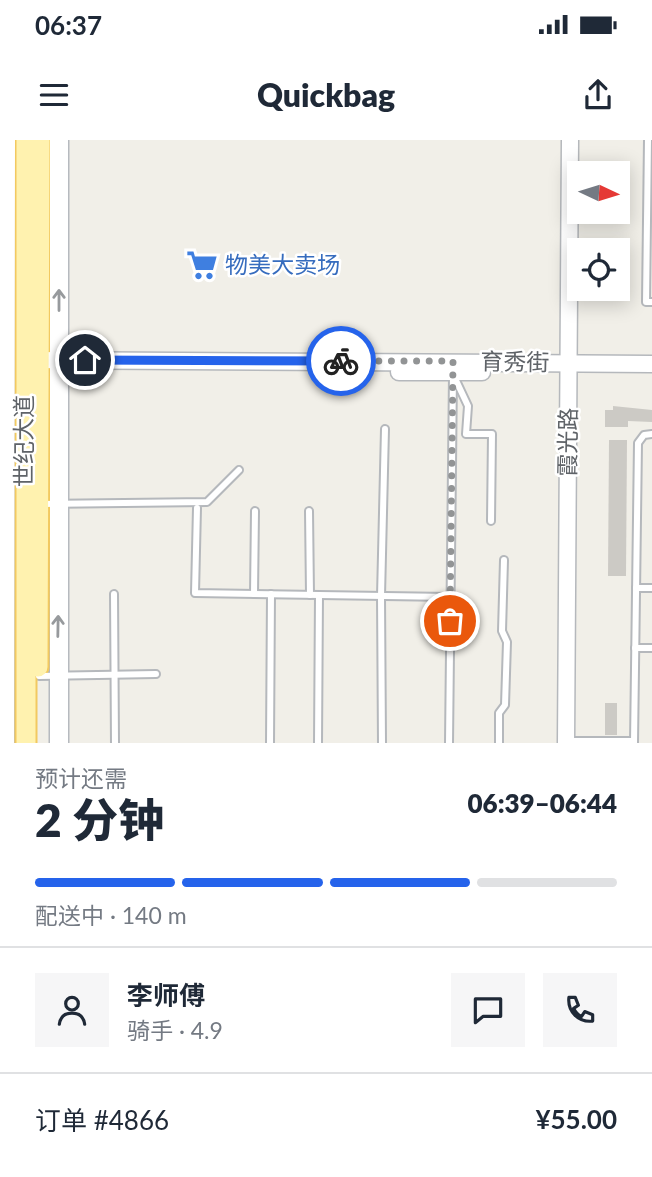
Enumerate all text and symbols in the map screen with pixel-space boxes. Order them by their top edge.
text: 06:37 [35,9,102,41]
text: Quickbag [257,75,395,114]
icon: menu [35,76,73,114]
icon: share [579,76,617,114]
north arrow [567,161,630,224]
map controls [567,161,630,301]
button: locate [567,238,630,301]
supermarket icon: 物美大卖场 [185,248,219,282]
place label: 物美大卖场 [225,250,340,278]
one-way arrow [52,289,66,312]
courier [306,326,376,396]
pin [55,330,115,390]
icon: home [66,341,104,379]
icon: bike [322,342,360,380]
street label: 育秀街 [480,346,550,376]
street label: 世纪大道 [9,395,37,487]
street label: 霞光路 [552,407,582,477]
pin [420,591,480,651]
icon: bag [431,602,469,640]
one-way arrow [51,615,65,638]
text: 预计还需 [35,764,127,792]
text: 06:39–06:44 [467,787,617,819]
text: 2 分钟 [35,792,164,847]
text: 配送中 · 140 m [35,901,187,929]
button: person [35,973,109,1047]
button: chat [451,973,525,1047]
button: phone [543,973,617,1047]
text: 李师傅 [127,979,205,1011]
text: 骑手 · 4.9 [127,1016,223,1044]
text: ¥55.00 [535,1103,617,1135]
text: 订单 #4866 [35,1104,169,1136]

